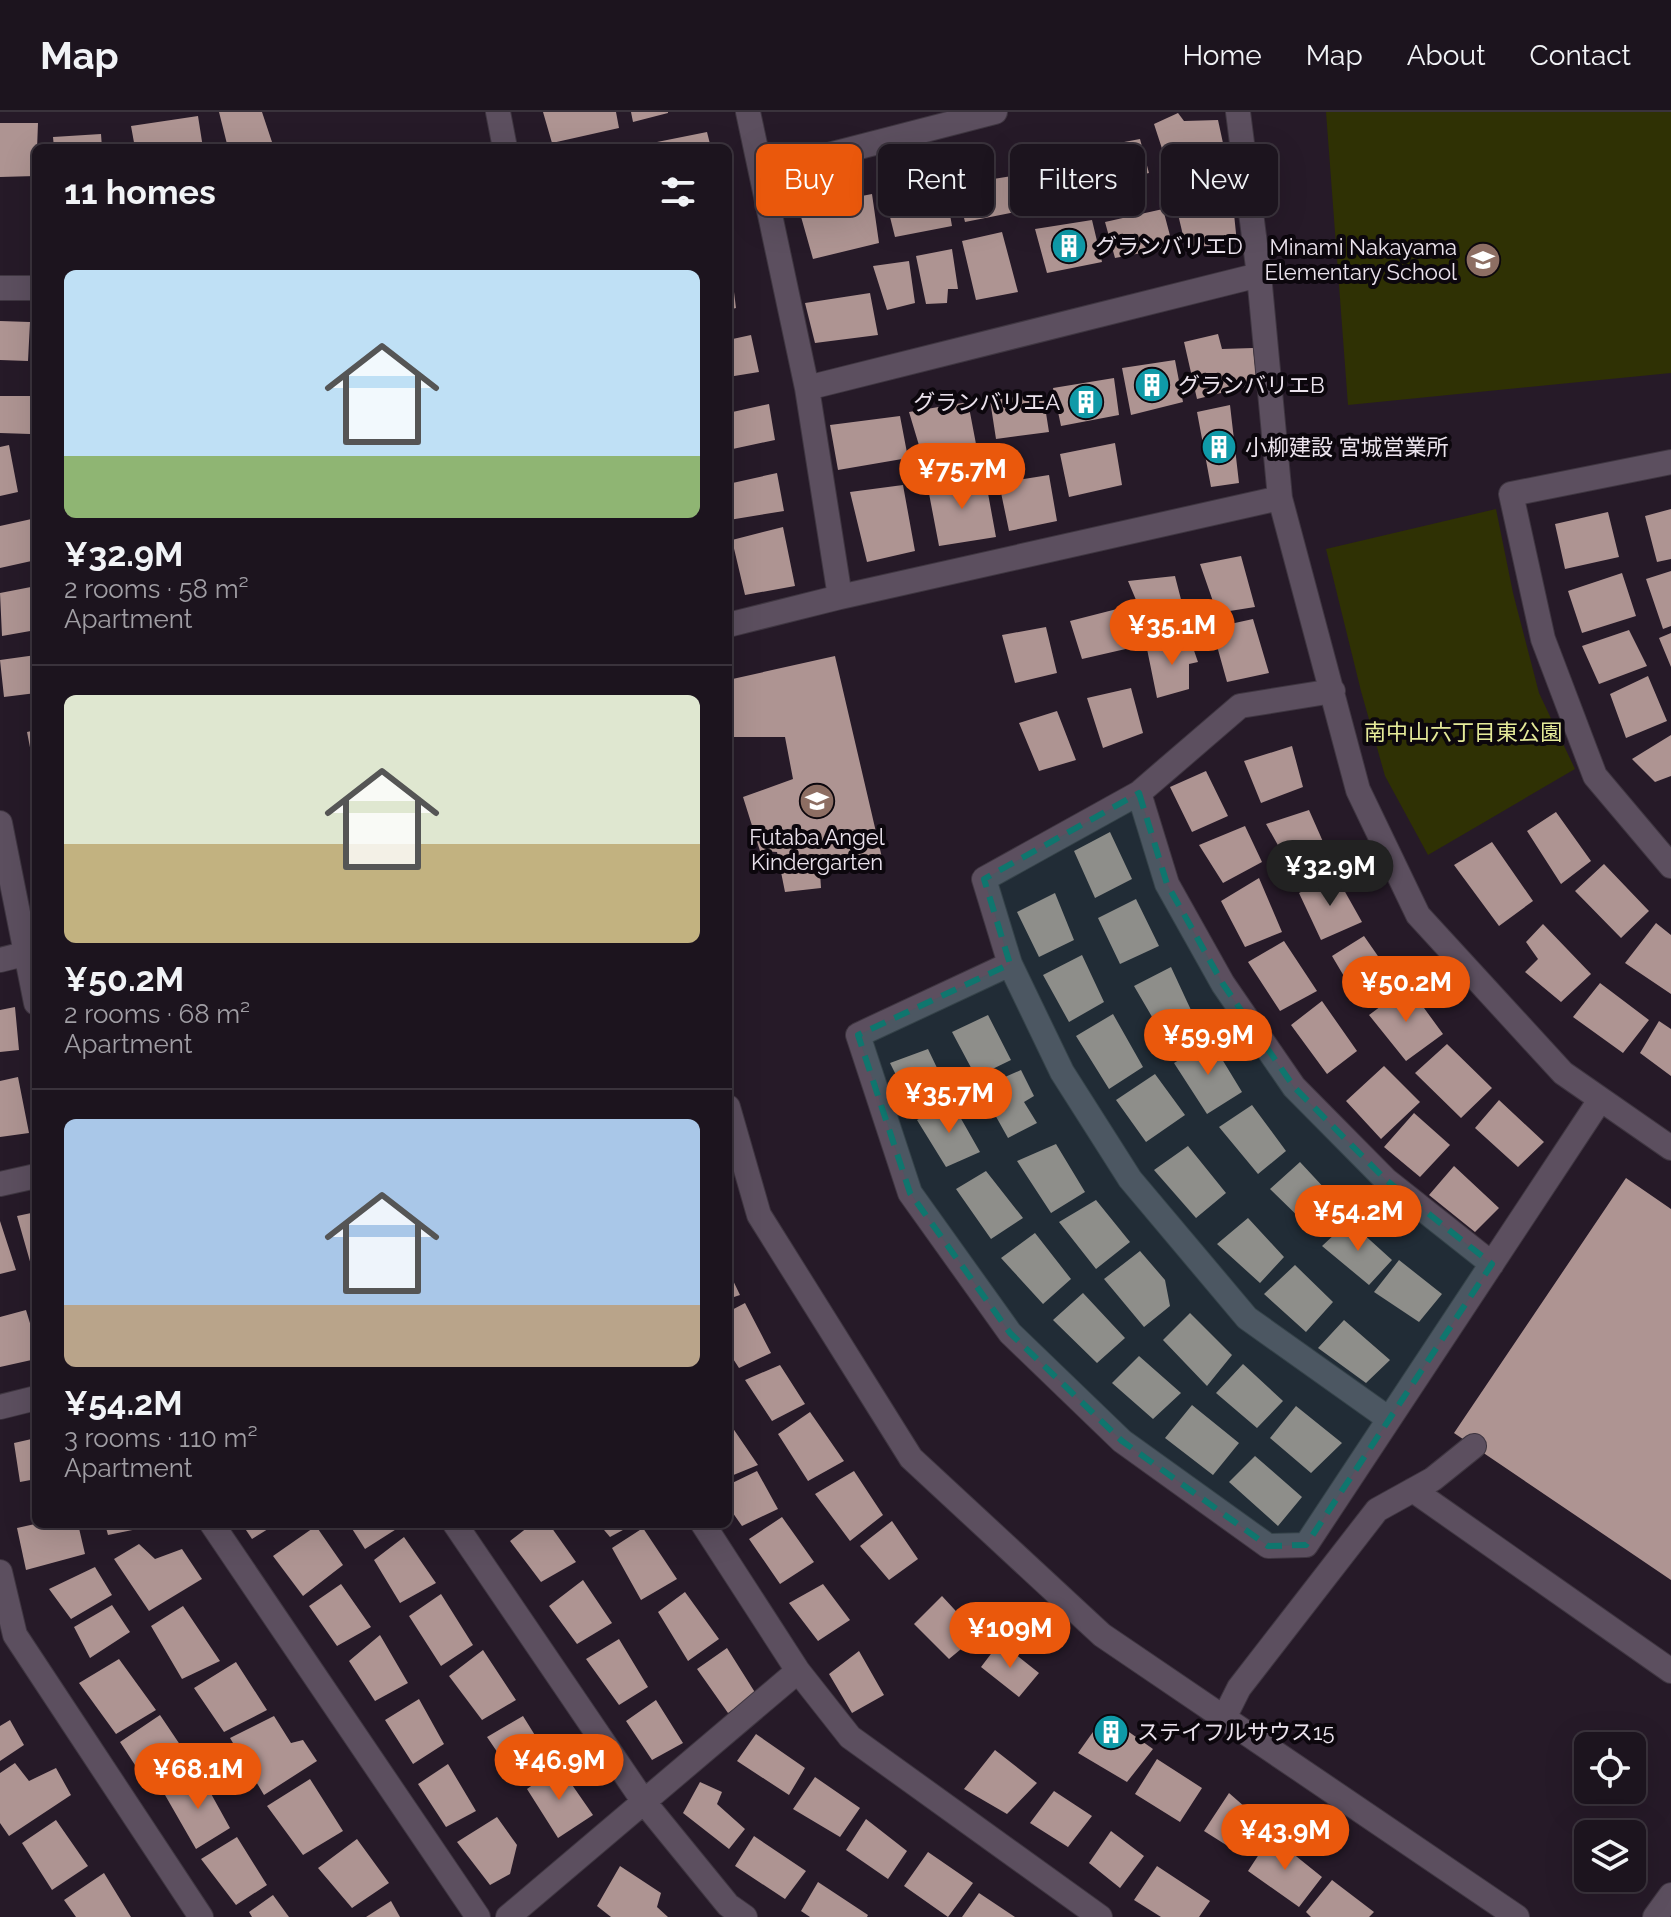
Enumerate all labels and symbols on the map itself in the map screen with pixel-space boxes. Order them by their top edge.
building icon: グランバリエD [1050,227,1088,265]
place label: グランバリエD [1095,233,1243,259]
place label: Minami Nakayama Elementary School [1264,234,1457,285]
school or university icon: Minami Nakayama Elementary School [1464,241,1502,279]
building icon: グランバリエB [1133,366,1171,404]
place label: グランバリエB [1178,372,1325,398]
building icon: グランバリエA [1067,383,1105,421]
place label: グランバリエA [913,389,1060,415]
building icon: 小柳建設 宮城営業所 [1200,428,1238,466]
place label: 小柳建設 宮城営業所 [1245,434,1449,460]
pin: ¥75.7M [897,443,1027,511]
pin: ¥35.1M [1107,599,1237,667]
park label: 南中山六丁目東公園 [1364,719,1562,745]
school or university icon: Futaba Angel Kindergarten [798,782,836,820]
place label: Futaba Angel Kindergarten [749,824,885,875]
pin: ¥32.9M [1265,840,1395,908]
pin: ¥50.2M [1341,956,1471,1024]
pin: ¥59.9M [1143,1009,1273,1077]
pin: ¥35.7M [884,1067,1014,1135]
pin: ¥54.2M [1293,1185,1423,1253]
pin: ¥109M [954,1602,1066,1670]
building icon: ステイフルサウス15 [1092,1713,1130,1751]
place label: ステイフルサウス15 [1137,1719,1334,1745]
pin: ¥46.9M [494,1734,624,1802]
pin: ¥68.1M [133,1743,263,1811]
pin: ¥43.9M [1220,1804,1350,1872]

